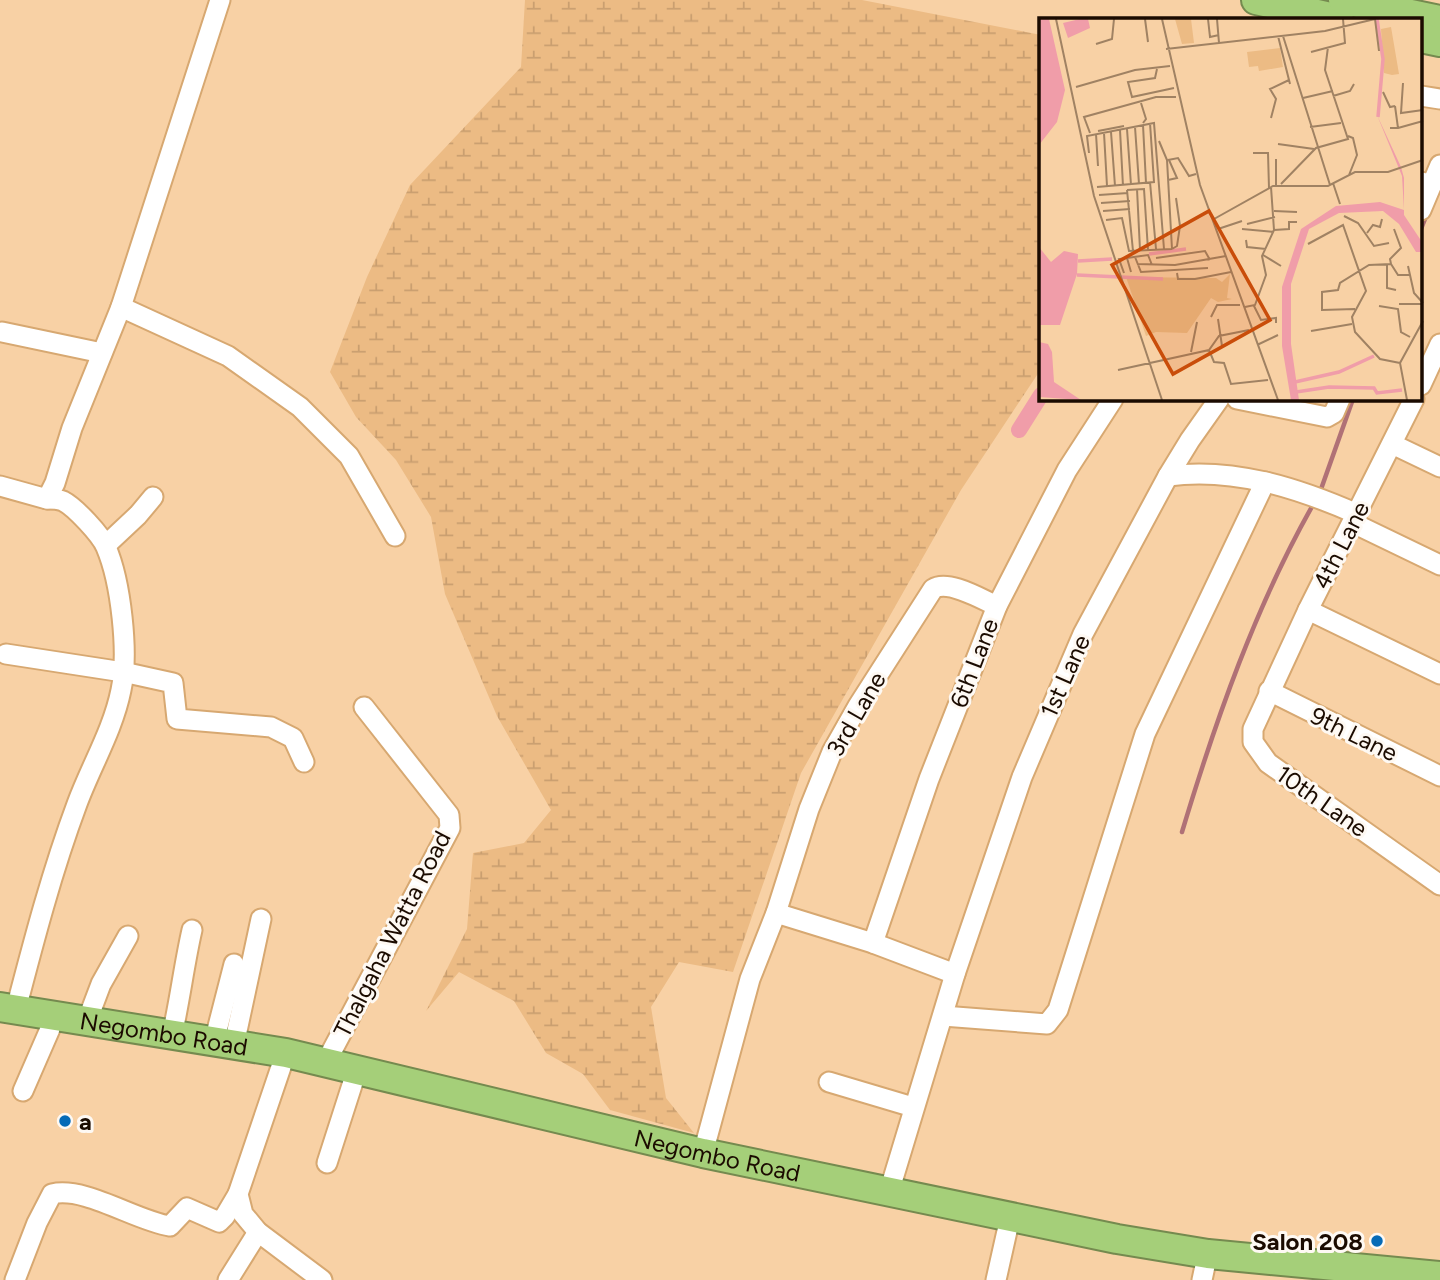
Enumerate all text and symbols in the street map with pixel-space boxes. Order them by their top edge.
inset map [1039,18,1422,401]
street label: 4th Lane [1307,496,1375,594]
street label: 6th Lane [944,614,1004,712]
street label: 1st Lane [1034,630,1096,722]
street label: 3rd Lane [820,667,892,761]
street label: 9th Lane [1306,701,1402,767]
street label: 10th Lane [1271,759,1373,843]
street label: Thalgaha Watta Road [327,826,457,1042]
street label: Negombo Road [78,1006,250,1061]
place label: a [79,1107,92,1136]
marker: a [57,1113,73,1129]
street label: Negombo Road [631,1123,803,1187]
place label: Salon 208 [1252,1227,1363,1256]
marker: Salon 208 [1369,1233,1385,1249]

